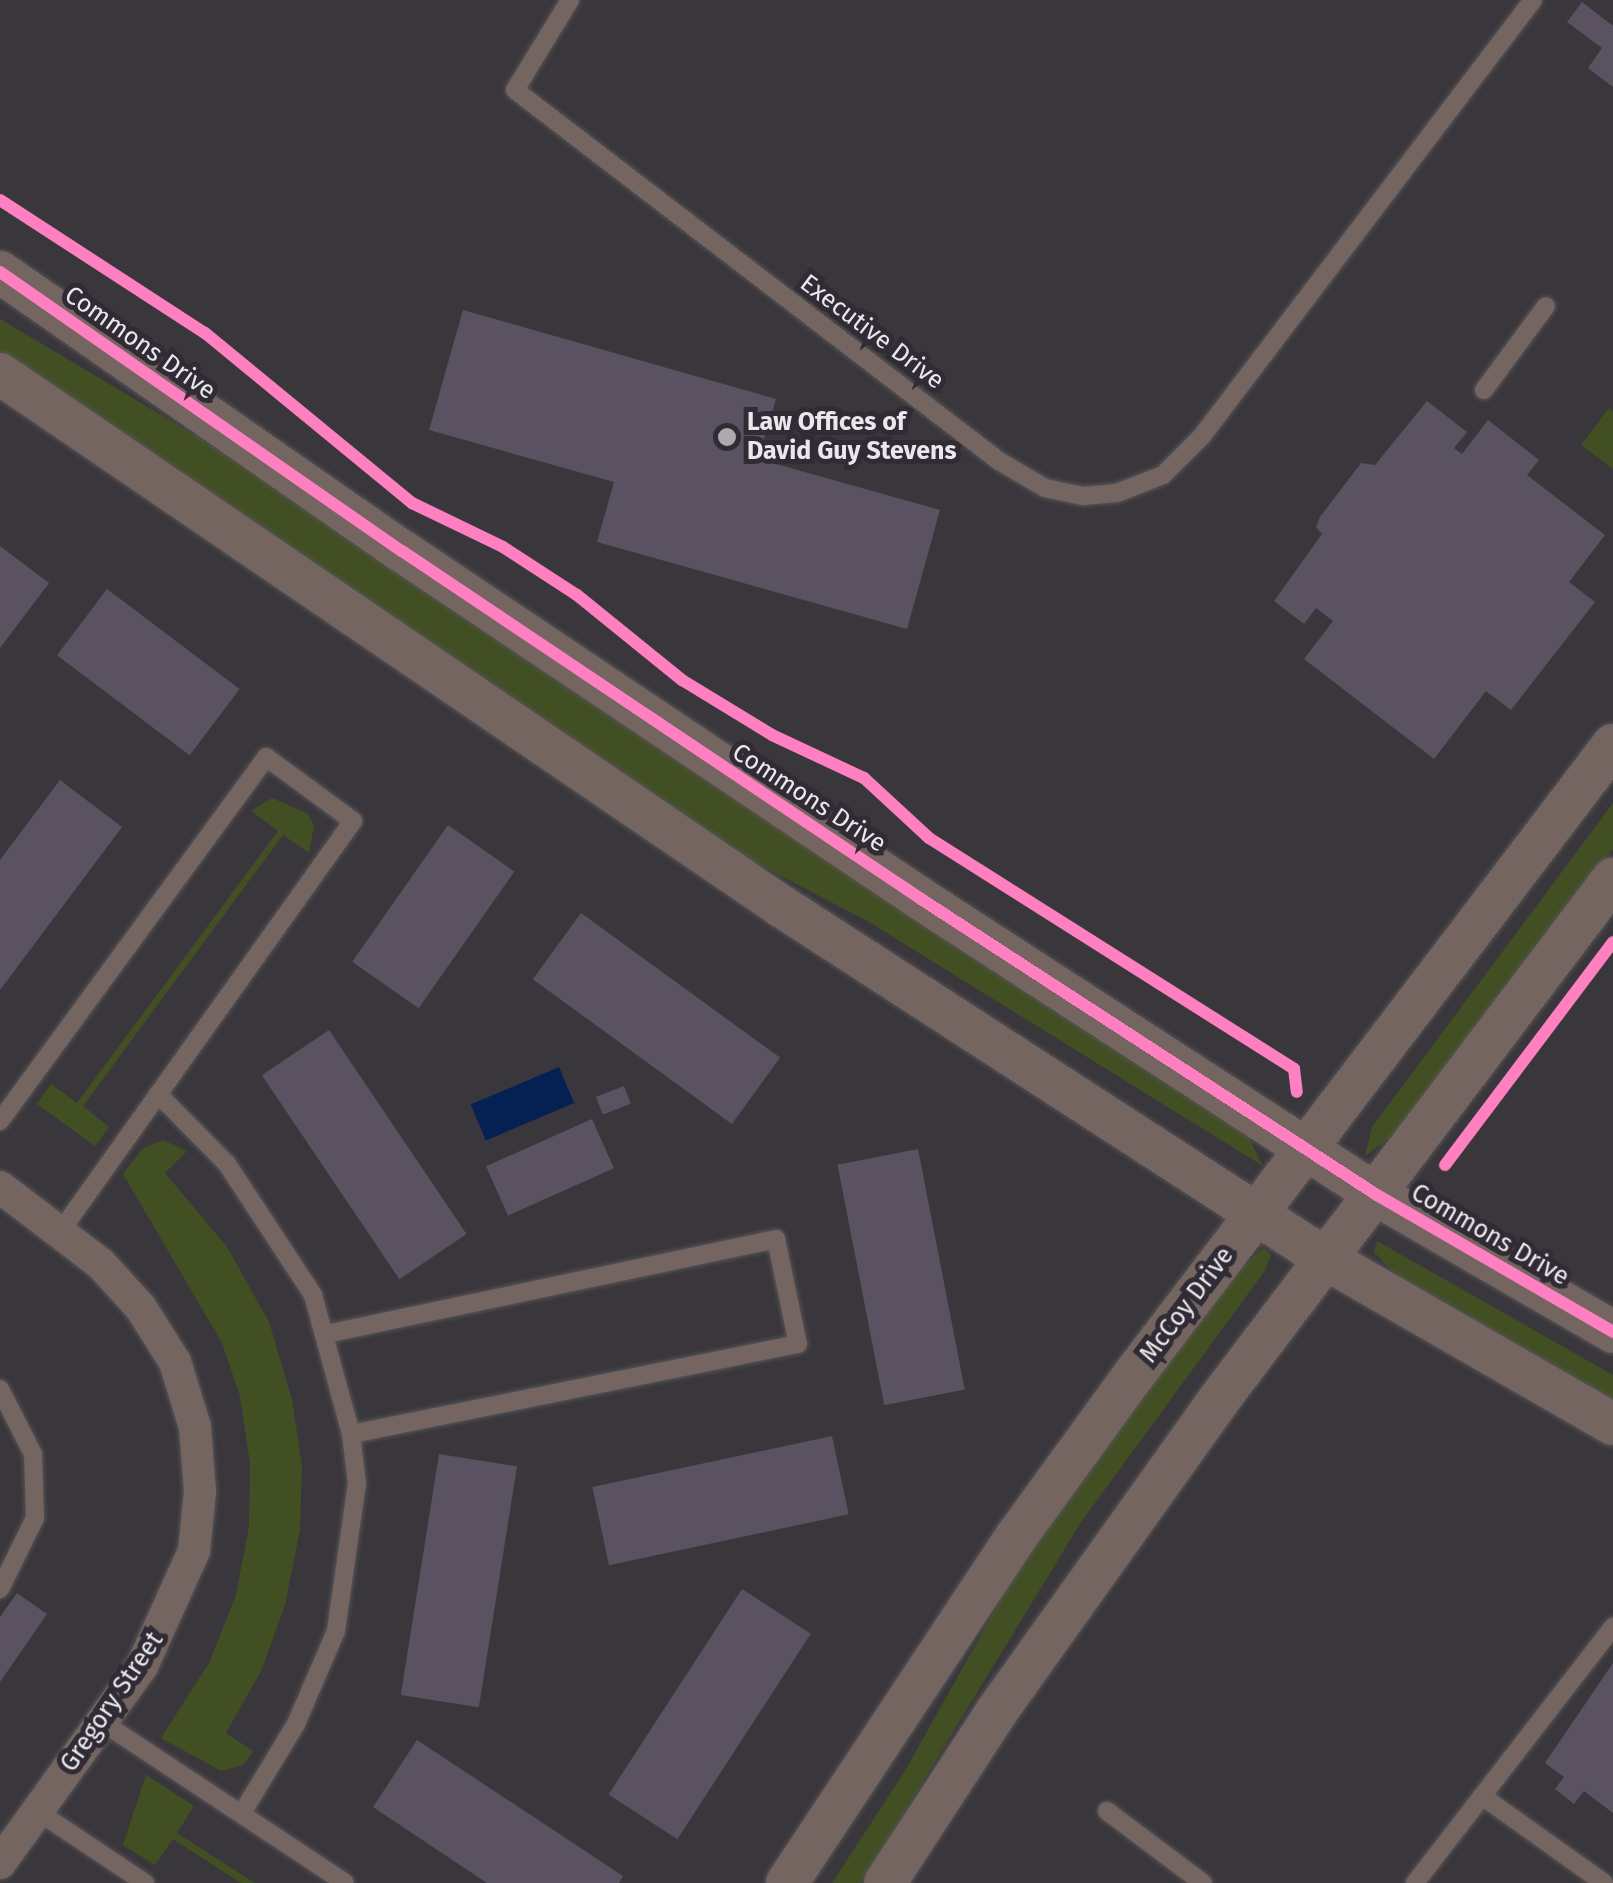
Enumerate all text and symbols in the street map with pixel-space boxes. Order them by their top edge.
street label: Executive Drive [794,268,950,396]
street label: Commons Drive [59,280,221,406]
place label: Law Offices of David Guy Stevens [747,408,956,467]
marker: Law Offices of David Guy Stevens [716,426,738,448]
street label: Commons Drive [727,737,891,859]
street label: Commons Drive [1406,1178,1574,1292]
street label: McCoy Drive [1134,1241,1240,1369]
street label: Gregory Street [54,1627,170,1777]

